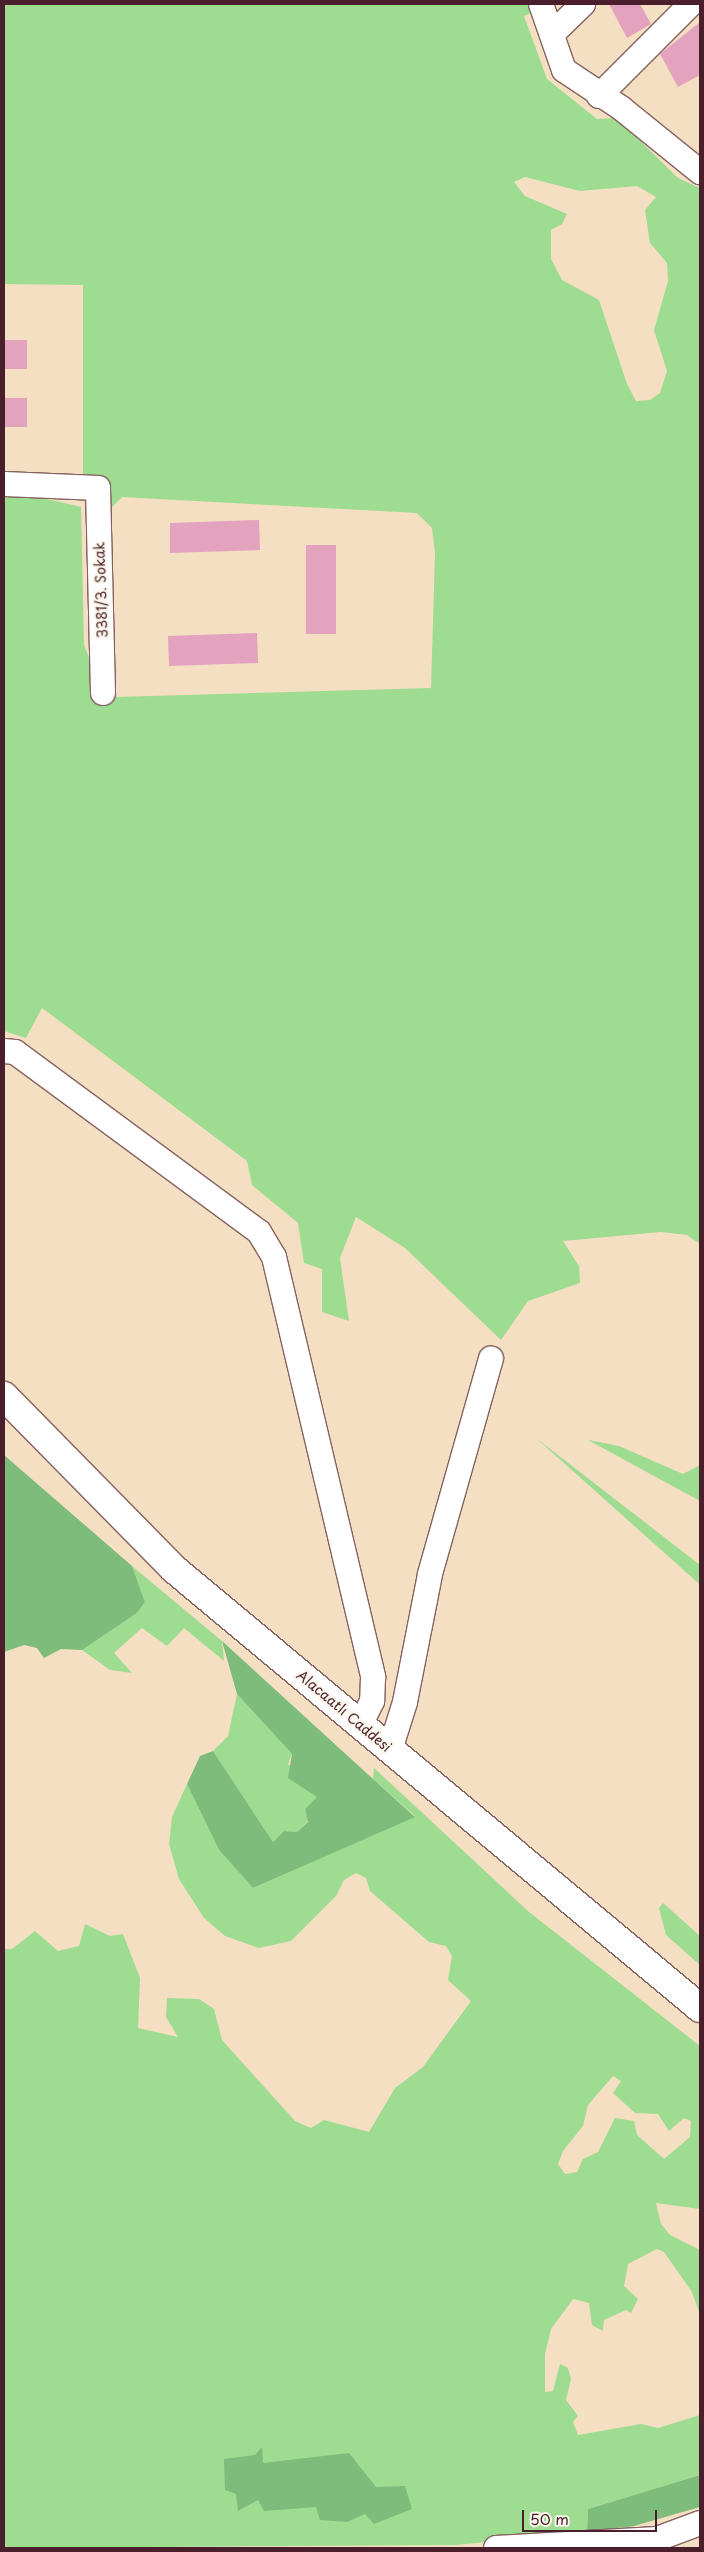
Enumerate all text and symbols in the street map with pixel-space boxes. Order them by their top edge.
street label: 3381/3. Sokak [91,541,111,639]
street label: Alacaatlı Caddesi [293,1666,395,1756]
scale bar [524,2500,659,2532]
text: 50 m [530,2507,569,2530]

